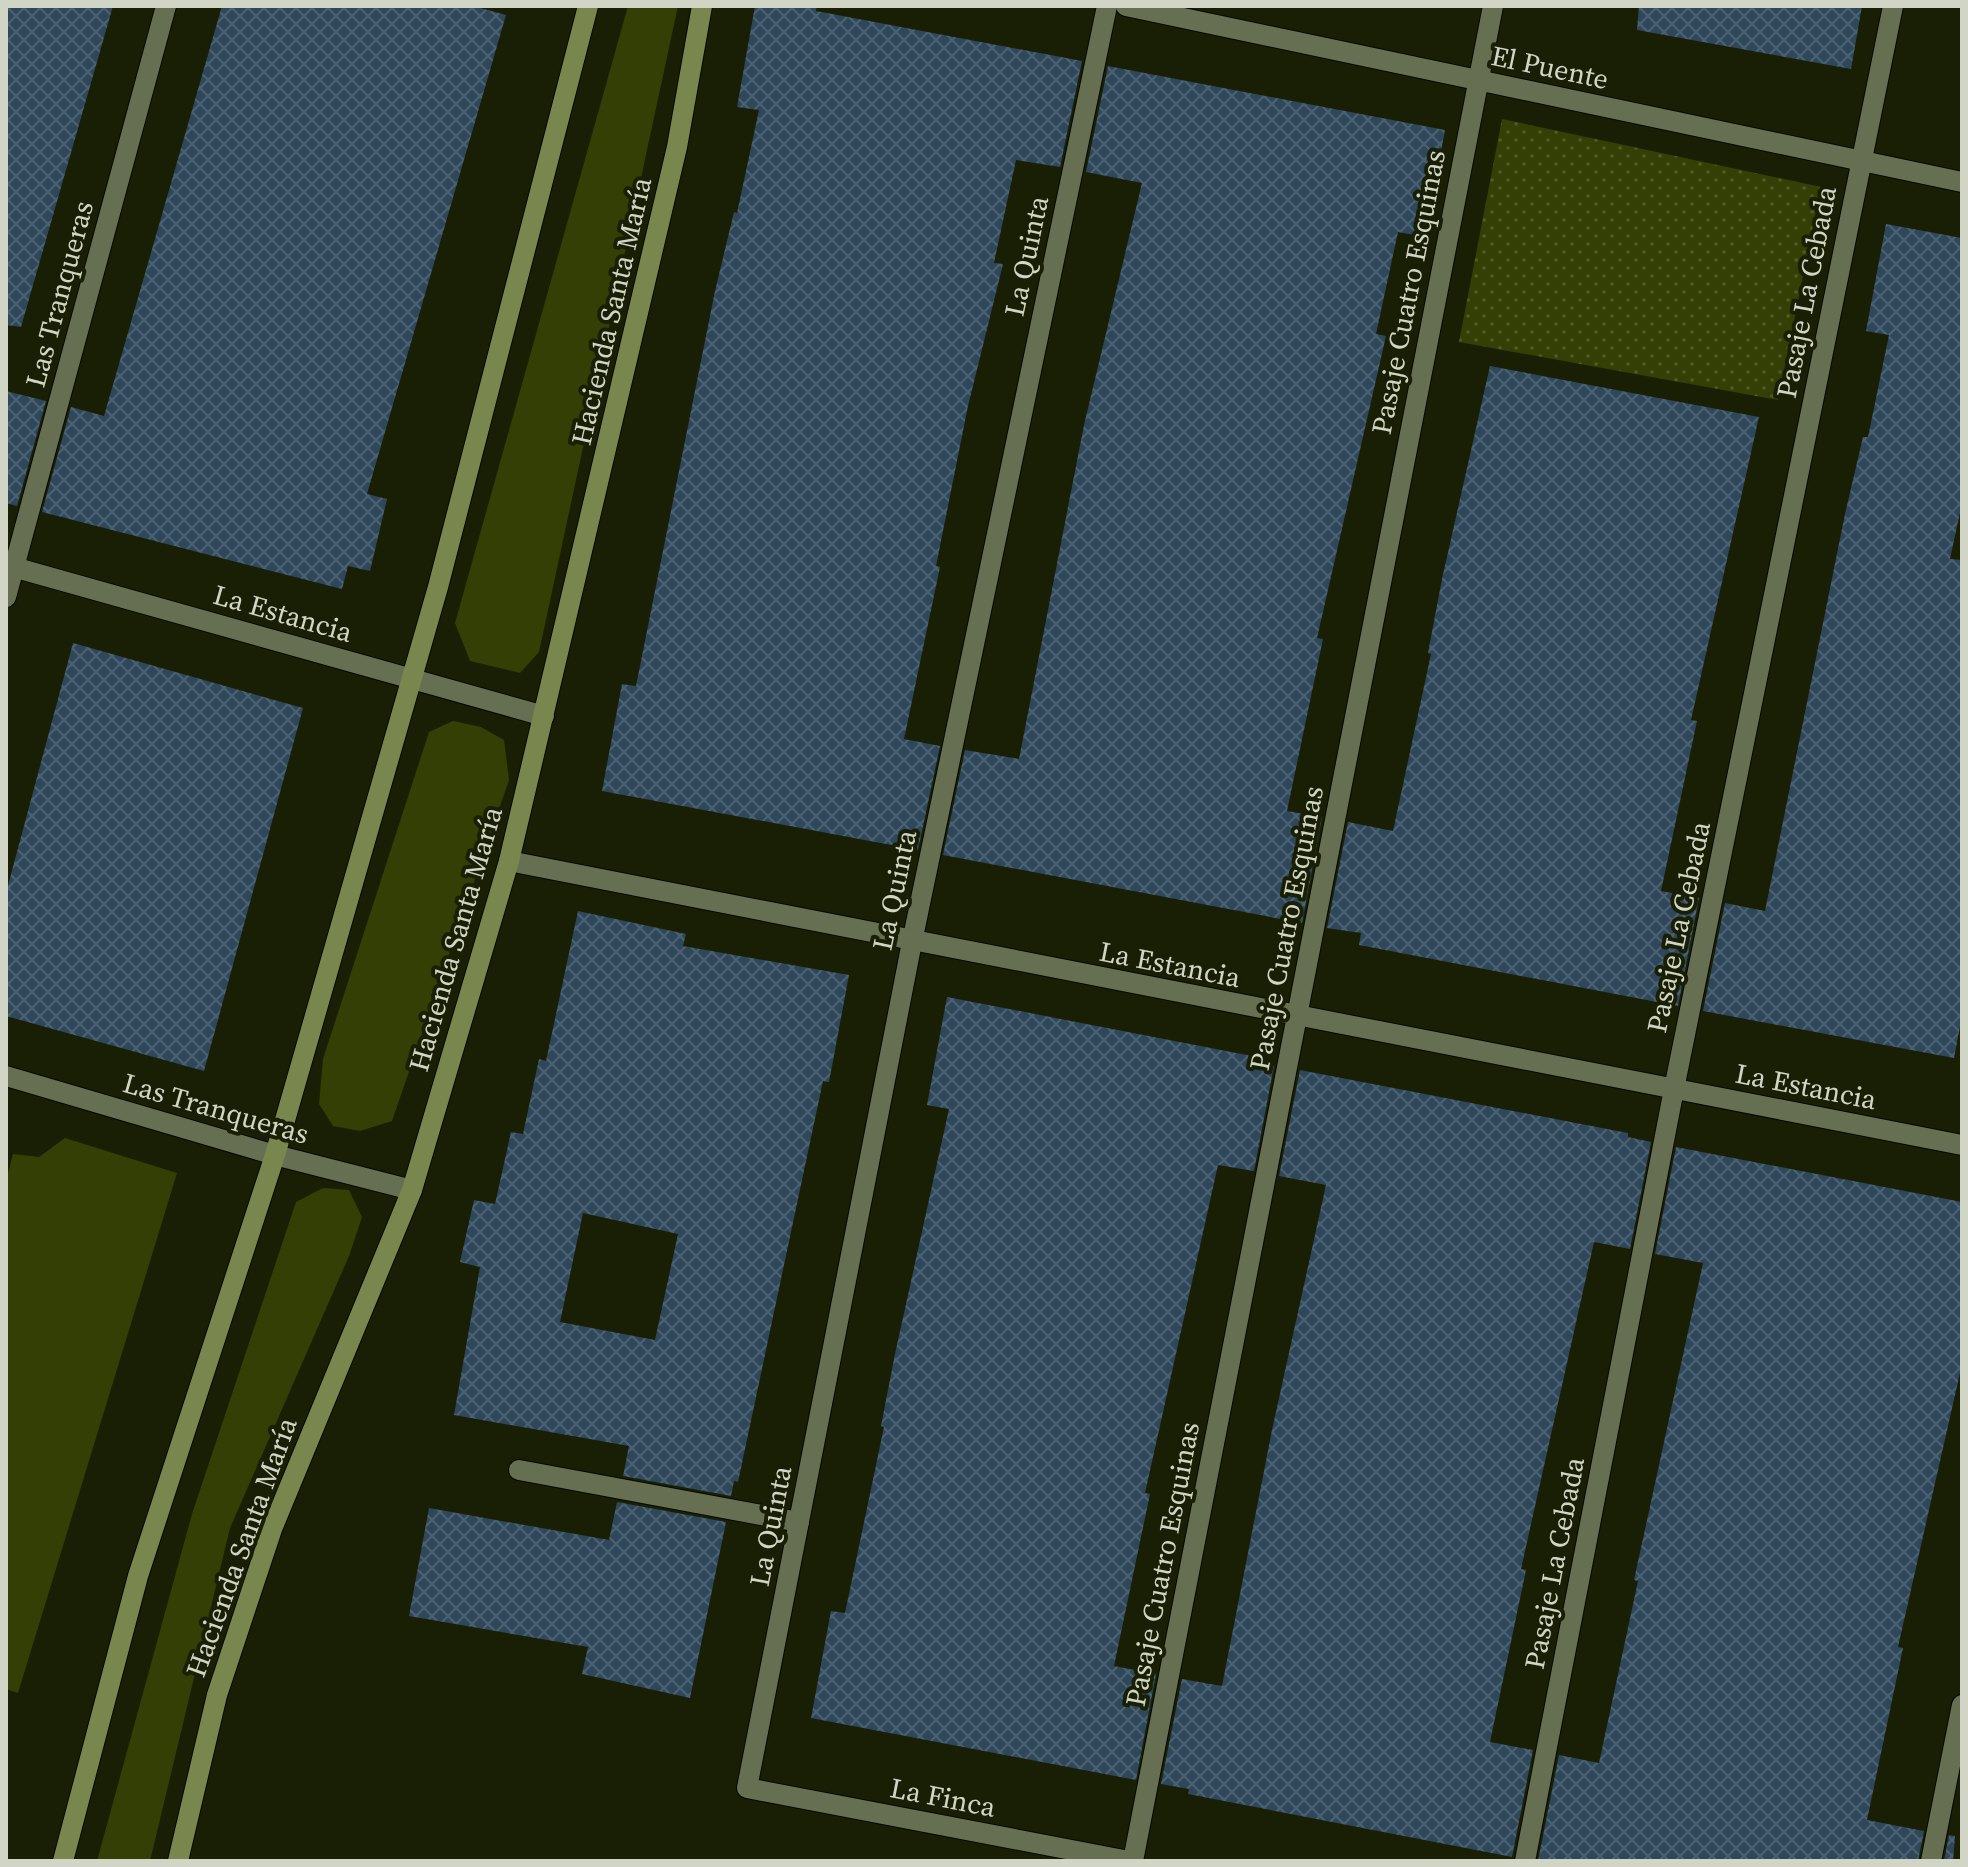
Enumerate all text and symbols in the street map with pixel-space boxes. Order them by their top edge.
street label: El Puente [1488,36,1612,98]
street label: Pasaje Cuatro Esquinas [1362,147,1454,437]
street label: Hacienda Santa María [562,173,660,449]
street label: Pasaje La Cebada [1767,182,1845,401]
street label: La Quinta [995,192,1057,320]
street label: Las Tranqueras [16,197,102,391]
street label: La Estancia [209,575,358,651]
street label: Pasaje Cuatro Esquinas [1240,783,1332,1073]
street label: Hacienda Santa María [399,801,511,1076]
street label: Pasaje La Cebada [1637,817,1719,1036]
street label: La Quinta [863,826,925,954]
street label: La Estancia [1096,932,1245,996]
street label: La Estancia [1732,1054,1881,1118]
street label: Las Tranqueras [119,1063,313,1153]
street label: Hacienda Santa María [176,1411,306,1682]
street label: Pasaje Cuatro Esquinas [1116,1419,1208,1709]
street label: Pasaje La Cebada [1515,1453,1593,1672]
street label: La Quinta [740,1462,800,1590]
street label: La Finca [887,1768,1000,1826]

